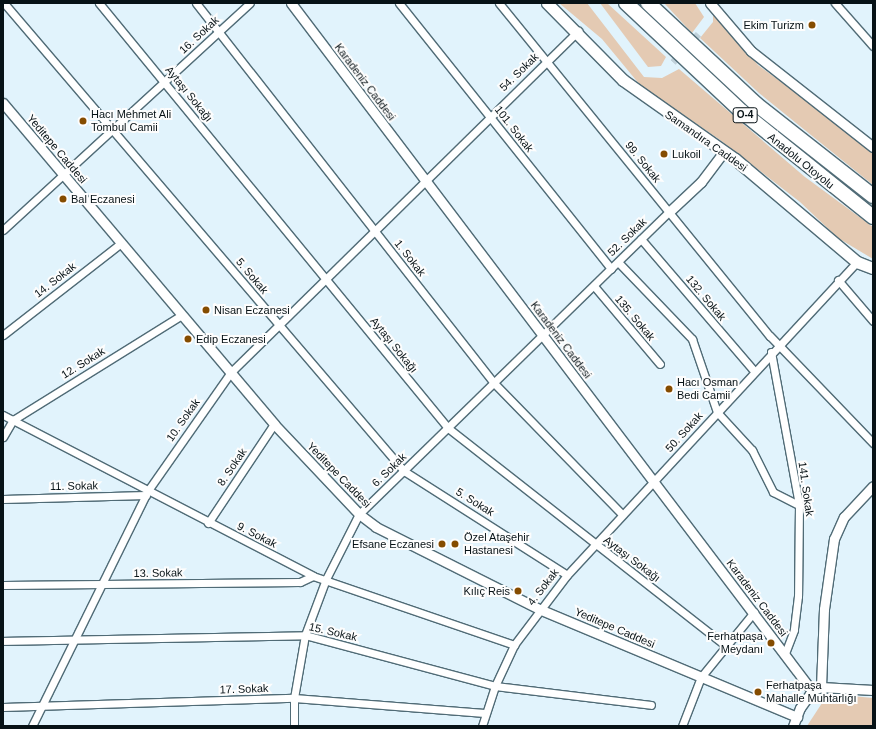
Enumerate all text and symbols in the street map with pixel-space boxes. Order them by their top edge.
street label: 16. Sokak [177,13,221,57]
place label: Ekim Turizm [743,18,804,32]
marker: Ekim Turizm [807,20,817,30]
street label: Karadeniz Caddesi [332,41,398,123]
street label: 54. Sokak [497,50,541,94]
street label: Aytaşı Sokağı [163,64,215,124]
street label: 101. Sokak [492,103,536,155]
road number: O-4 [732,107,758,123]
place label: Hacı Mehmet Ali Tombul Camii [91,108,172,134]
street label: Samandıra Caddesi [662,108,750,174]
street label: Yeditepe Caddesi [24,112,90,186]
marker: Hacı Mehmet Ali Tombul Camii [78,116,88,126]
street label: Anadolu Otoyolu [765,130,837,192]
street label: 99. Sokak [622,139,664,185]
place label: Lukoil [672,147,701,161]
marker: Lukoil [659,149,669,159]
place label: Bal Eczanesi [71,192,135,206]
marker: Bal Eczanesi [58,194,68,204]
street label: 52. Sokak [605,215,649,259]
street label: 1. Sokak [392,237,428,279]
street label: 5. Sokak [233,255,271,297]
street label: 14. Sokak [32,260,78,300]
street label: 132. Sokak [683,273,729,323]
street label: 135. Sokak [612,293,658,343]
street label: Karadeniz Caddesi [528,299,594,381]
place label: Nisan Eczanesi [214,303,290,317]
marker: Nisan Eczanesi [201,305,211,315]
street label: Aytaşı Sokağı [368,315,420,375]
place label: Edip Eczanesi [196,332,266,346]
marker: Edip Eczanesi [183,334,193,344]
street label: 12. Sokak [59,344,107,382]
place label: Hacı Osman Bedi Camii [677,376,738,402]
marker: Hacı Osman Bedi Camii [664,384,674,394]
street label: 10. Sokak [164,396,202,444]
street label: 50. Sokak [663,409,705,455]
street label: Yeditepe Caddesi [304,440,374,510]
street label: 8. Sokak [215,446,249,488]
street label: 6. Sokak [369,450,409,490]
street label: 141. Sokak [796,461,816,517]
street label: 11. Sokak [50,479,98,493]
street label: 5. Sokak [453,485,497,519]
street label: 9. Sokak [235,519,279,551]
place label: Özel Ataşehir Hastanesi [464,531,530,557]
street label: Aytaşı Sokağı [601,533,663,585]
place label: Efsane Eczanesi [352,537,434,551]
marker: Özel Ataşehir Hastanesi [449,538,461,550]
marker: Efsane Eczanesi [437,539,447,549]
street label: Karadeniz Caddesi [724,557,790,639]
street label: 13. Sokak [133,566,183,580]
street label: 4. Sokak [525,566,561,608]
place label: Kılıç Reis [464,584,510,598]
marker: Kılıç Reis [513,586,523,596]
street label: Yeditepe Caddesi [573,605,657,651]
street label: 15. Sokak [308,620,358,644]
place label: Ferhatpaşa Meydanı [707,630,763,656]
marker: Ferhatpaşa Meydanı [766,638,776,648]
place label: Ferhatpaşa Mahalle Muhtarlığı [766,679,856,705]
street label: 17. Sokak [219,682,269,696]
marker: Ferhatpaşa Mahalle Muhtarlığı [753,687,763,697]

